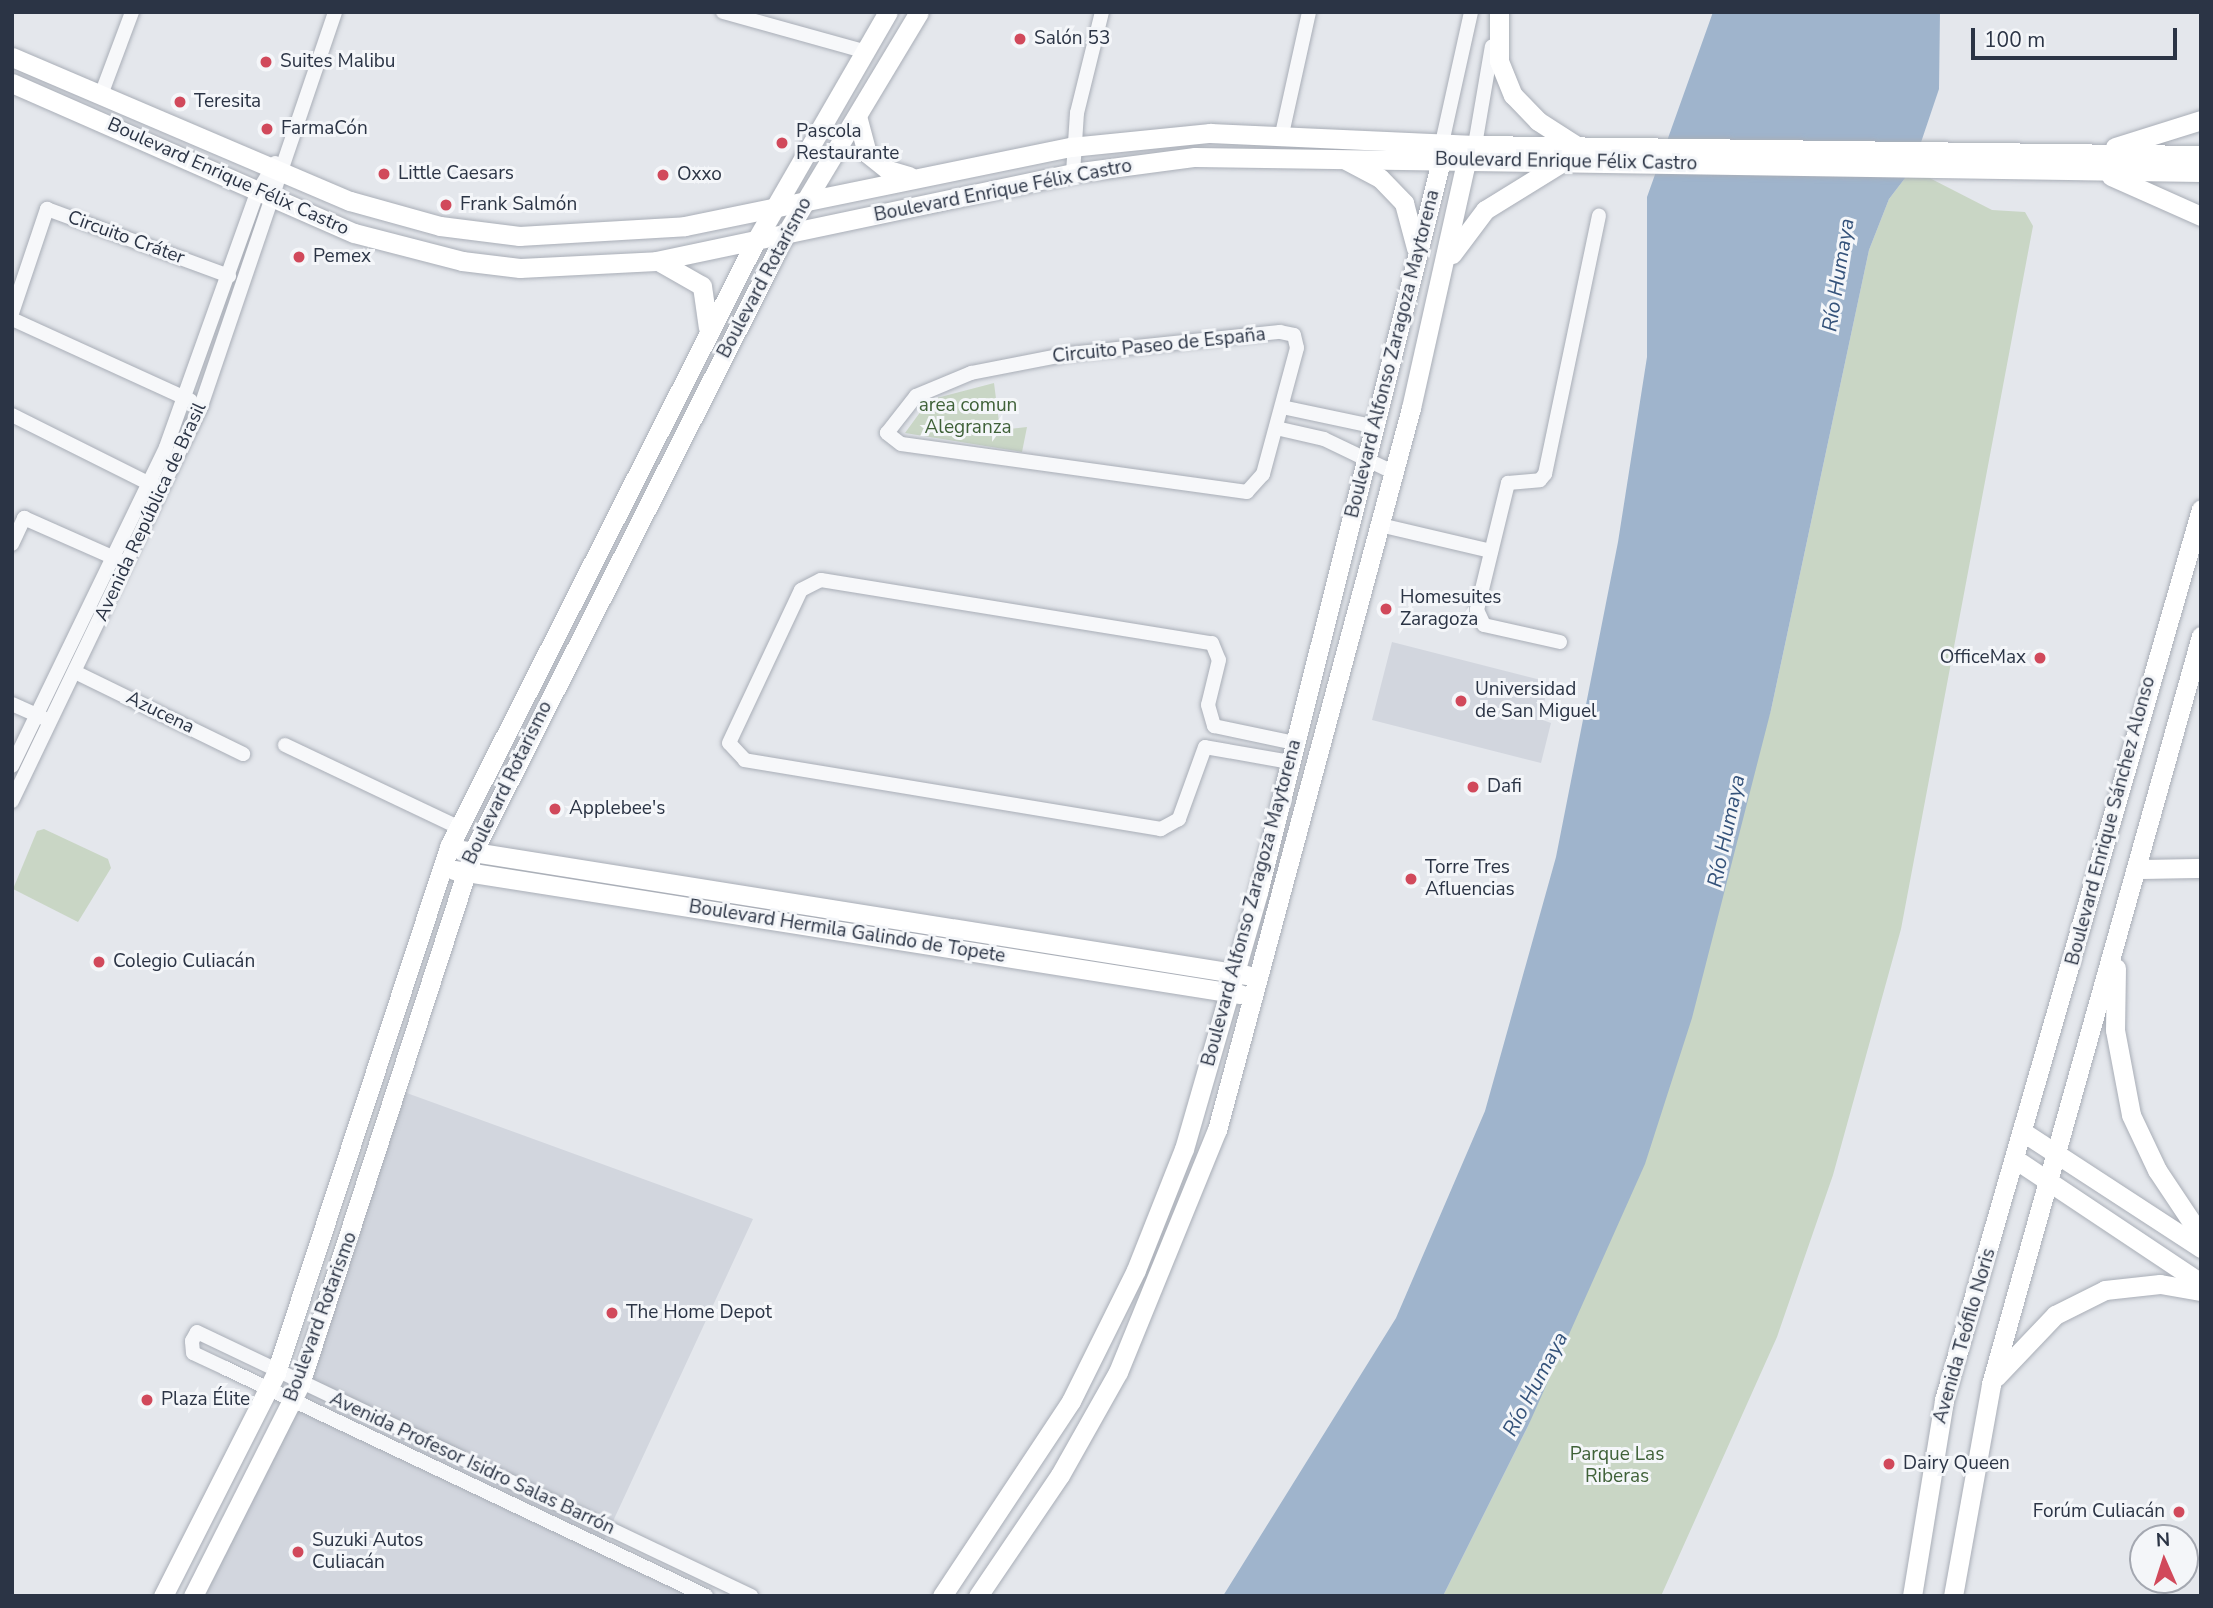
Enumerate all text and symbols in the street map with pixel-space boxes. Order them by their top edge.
scale bar [1975,14,2182,58]
text: 100 m [1984,26,2045,54]
place label: Salón 53 [1034,28,1110,50]
marker: Salón 53 [1012,31,1028,47]
place label: Suites Malibu [280,51,396,73]
marker: Suites Malibu [258,54,274,70]
place label: Teresita [194,91,261,113]
marker: Teresita [172,94,188,110]
street label: Boulevard Enrique Félix Castro [104,113,352,241]
place label: FarmaCón [281,118,368,140]
marker: FarmaCón [259,121,275,137]
place label: Pascola Restaurante [796,121,899,165]
marker: Pascola Restaurante [774,135,790,151]
street label: Boulevard Enrique Félix Castro [1435,148,1697,176]
street label: Boulevard Enrique Félix Castro [872,155,1134,227]
place label: Little Caesars [398,163,514,185]
place label: Oxxo [677,164,722,186]
marker: Little Caesars [376,166,392,182]
marker: Oxxo [655,167,671,183]
street label: Boulevard Alfonso Zaragoza Maytorena [1341,188,1445,520]
place label: Frank Salmón [460,194,577,216]
street label: Boulevard Rotarismo [713,194,817,362]
marker: Frank Salmón [438,197,454,213]
street label: Circuito Cráter [64,206,188,270]
water label: Río Humaya [1817,216,1859,334]
place label: Pemex [313,246,371,268]
marker: Pemex [291,249,307,265]
street label: Circuito Paseo de España [1051,323,1267,369]
park label: area comun Alegranza [919,395,1017,439]
street label: Avenida República de Brasil [90,399,212,625]
place label: Homesuites Zaragoza [1400,587,1501,631]
marker: Homesuites Zaragoza [1378,601,1394,617]
place label: OfficeMax [1940,647,2026,669]
marker: OfficeMax [2032,650,2048,666]
street label: Boulevard Enrique Sánchez Alonso [2061,674,2161,968]
place label: Universidad de San Miguel [1475,679,1597,723]
street label: Azucena [122,687,198,739]
marker: Universidad de San Miguel [1453,693,1469,709]
street label: Boulevard Rotarismo [459,698,557,868]
street label: Boulevard Alfonso Zaragoza Maytorena [1197,737,1307,1069]
water label: Río Humaya [1702,772,1750,890]
place label: Dafi [1487,776,1522,798]
marker: Dafi [1465,779,1481,795]
place label: Applebee's [569,798,665,820]
marker: Applebee's [547,801,563,817]
place label: Torre Tres Afluencias [1425,857,1515,901]
marker: Torre Tres Afluencias [1403,871,1419,887]
street label: Boulevard Hermila Galindo de Topete [687,896,1007,968]
place label: Colegio Culiacán [113,951,255,973]
marker: Colegio Culiacán [91,954,107,970]
street label: Boulevard Rotarismo [280,1229,362,1405]
street label: Avenida Teófilo Noris [1929,1246,2001,1426]
place label: The Home Depot [626,1302,772,1324]
marker: The Home Depot [604,1305,620,1321]
water label: Río Humaya [1497,1328,1573,1440]
street label: Avenida Profesor Isidro Salas Barrón [326,1388,618,1540]
place label: Plaza Élite [161,1389,250,1411]
marker: Plaza Élite [139,1392,155,1408]
park label: Parque Las Riberas [1570,1444,1664,1488]
place label: Dairy Queen [1903,1453,2010,1475]
marker: Dairy Queen [1881,1456,1897,1472]
place label: Forúm Culiacán [2033,1501,2165,1523]
marker: Forúm Culiacán [2171,1504,2187,1520]
north arrow [2129,1524,2199,1594]
text: N [2155,1527,2171,1553]
place label: Suzuki Autos Culiacán [312,1530,423,1574]
marker: Suzuki Autos Culiacán [290,1544,306,1560]

